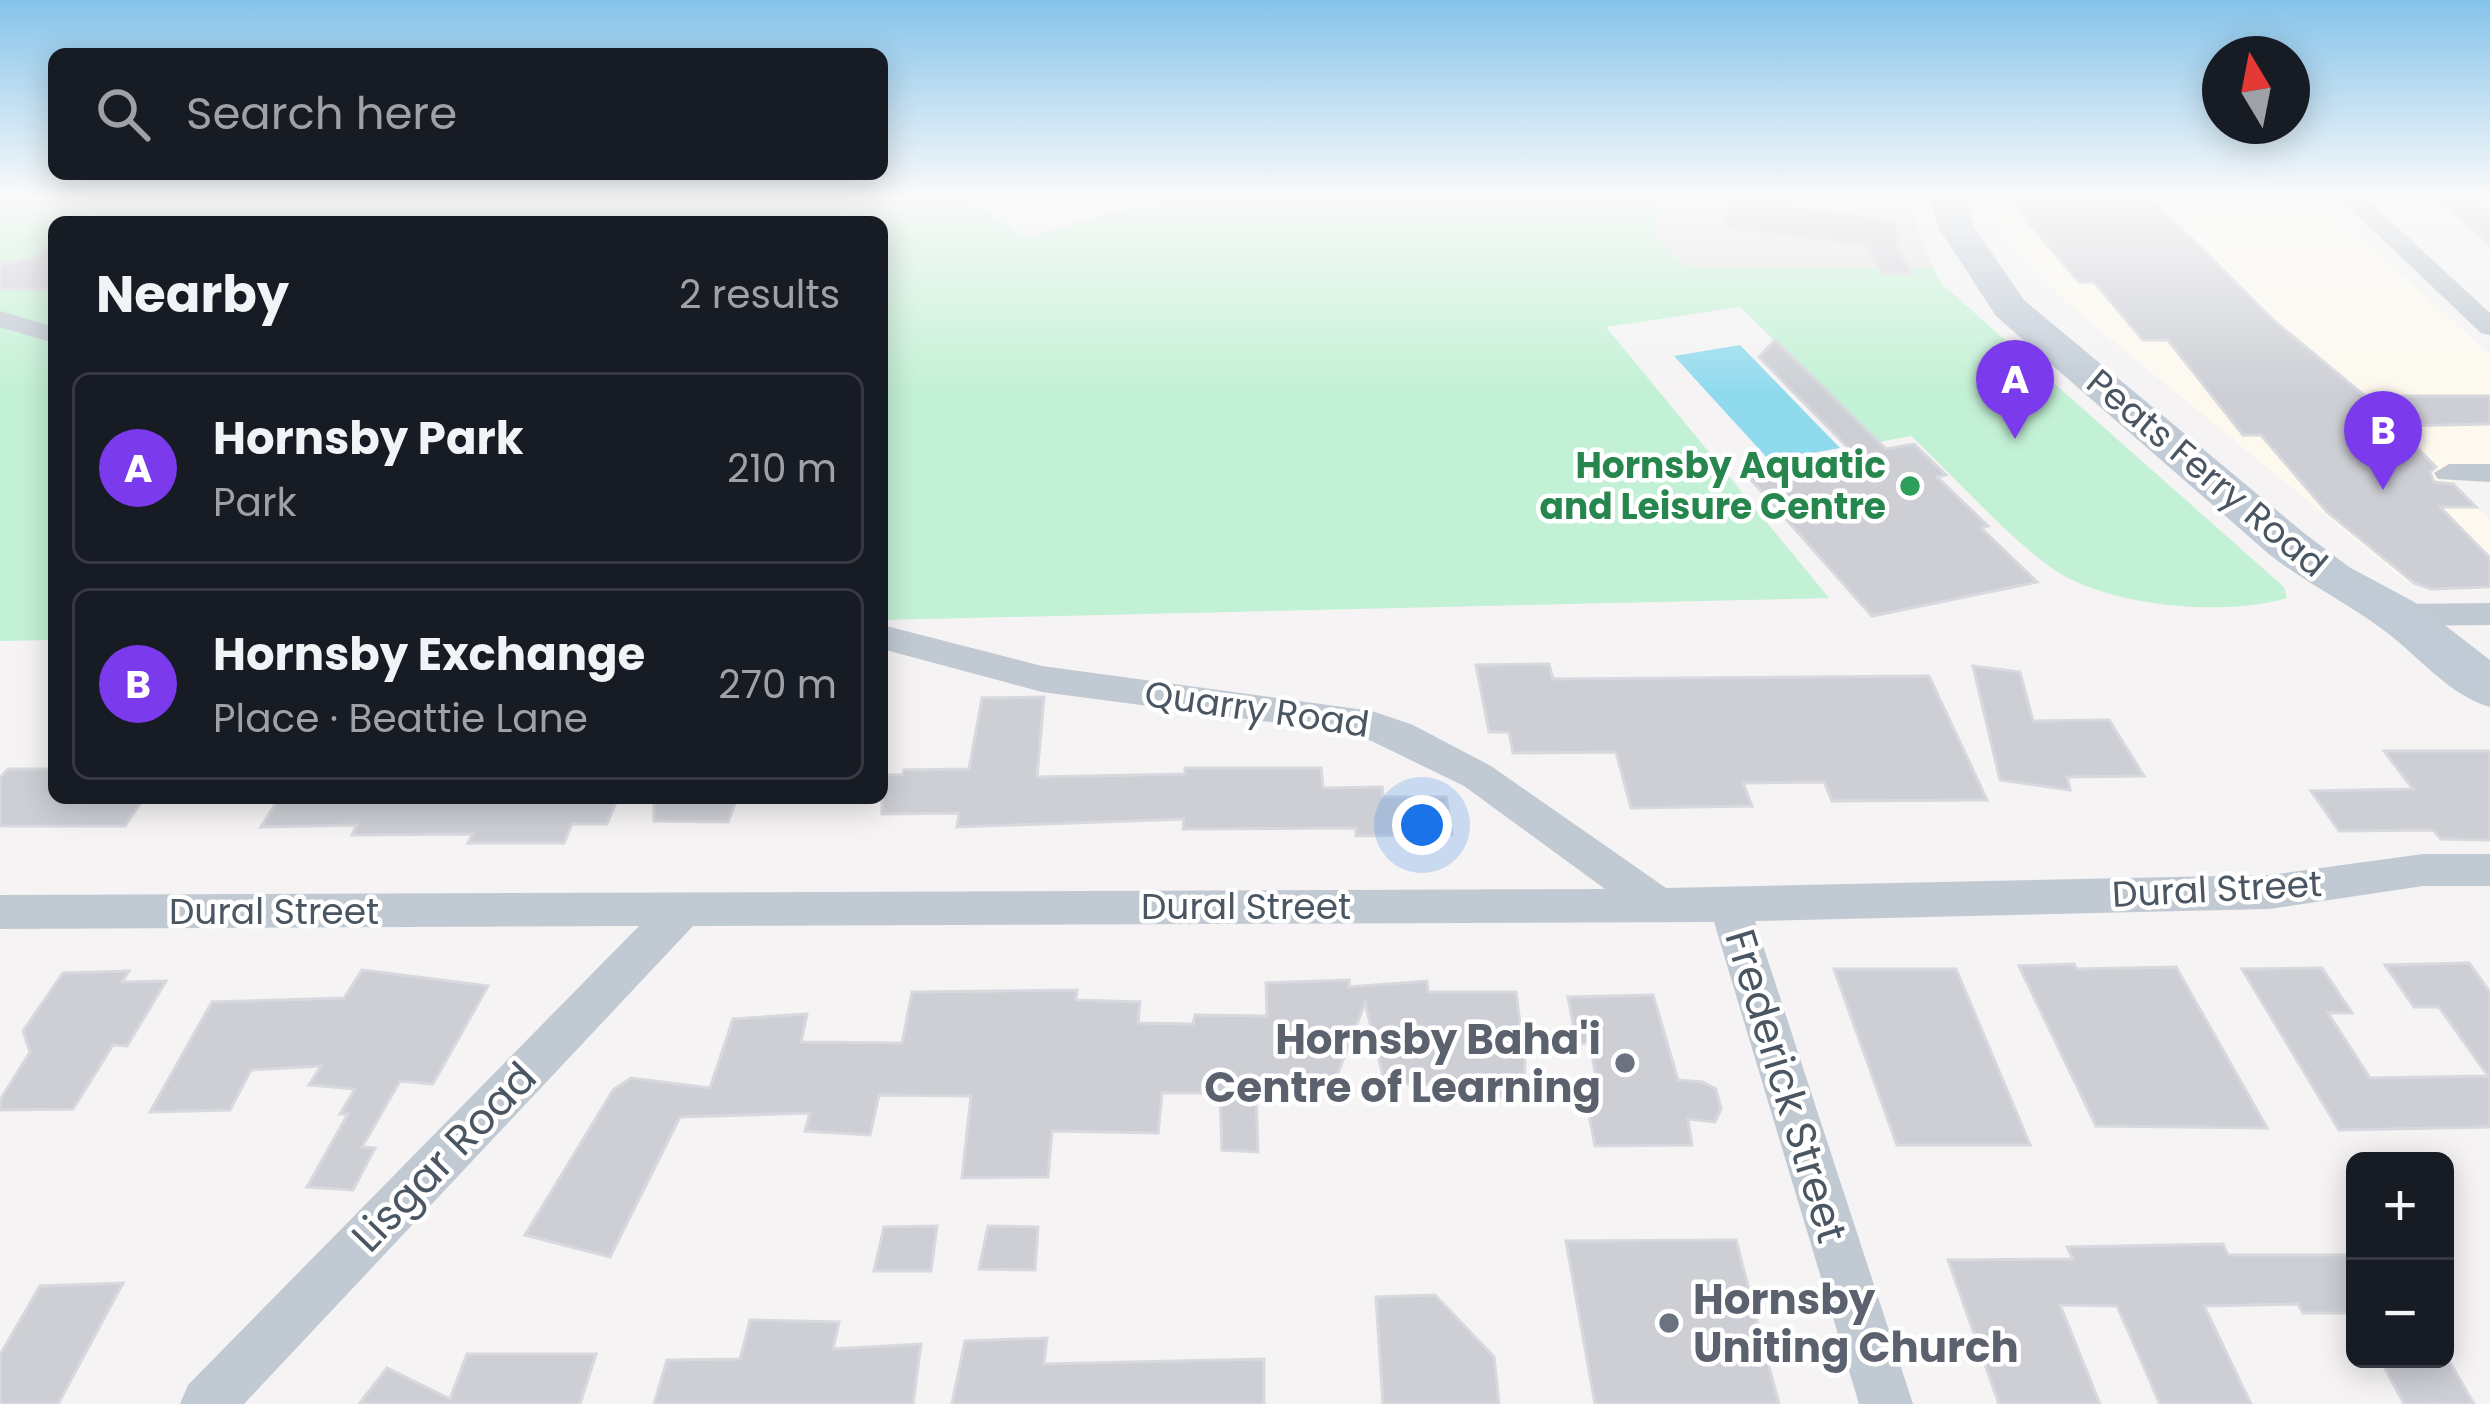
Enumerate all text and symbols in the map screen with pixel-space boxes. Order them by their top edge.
north arrow [2202,36,2310,144]
search box [48,48,888,180]
icon: search [90,81,156,147]
text: Search here [186,82,457,145]
text: Nearby [96,258,289,330]
text: 2 results [679,267,840,322]
pin: A [1976,340,2054,439]
street label: Peats Ferry Road [2076,357,2338,589]
pin: B [2344,391,2422,490]
text: Hornsby Park [213,407,524,470]
place label: Hornsby Aquatic and Leisure Centre [1540,440,1886,532]
text: A [124,441,152,496]
text: 210 m [727,441,837,496]
marker: Hornsby Aquatic and Leisure Centre [1897,473,1923,499]
text: Park [213,475,297,530]
text: Hornsby Exchange [213,623,645,686]
text: B [125,657,151,712]
text: 270 m [718,657,837,712]
street label: Quarry Road [1142,668,1372,750]
text: Place · Beattie Lane [213,691,588,746]
your location [1392,795,1452,855]
street label: Dural Street [2111,858,2323,920]
street label: Dural Street [1141,881,1351,932]
street label: Dural Street [169,886,379,937]
street label: Frederick Street [1710,922,1862,1250]
place label: Hornsby Baha'i Centre of Learning [1204,1010,1601,1117]
street label: Lisgar Road [338,1049,550,1265]
marker: Hornsby Baha'i Centre of Learning [1612,1050,1638,1076]
map controls [2346,1152,2454,1368]
button: + [2346,1152,2454,1260]
button: − [2346,1260,2454,1368]
place label: Hornsby Uniting Church [1693,1270,2019,1377]
marker: Hornsby Uniting Church [1656,1310,1682,1336]

